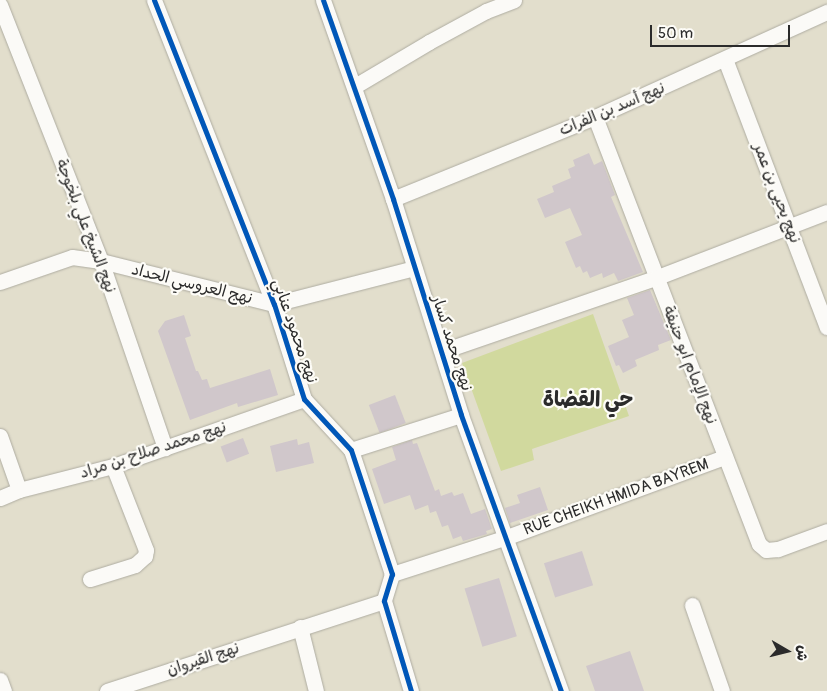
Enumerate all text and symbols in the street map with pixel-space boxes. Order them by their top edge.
scale bar [652,15,792,47]
text: 50 m [658,24,693,43]
street label: نهج أسد بن الفرات [556,78,668,140]
street label: نهج يحيى بن عمر [749,140,805,246]
street label: نهج الشيخ علي بلخوجة [52,156,120,296]
street label: نهج العروسي الحداد [130,260,254,308]
street label: نهج محمود عنابي [268,276,322,386]
street label: نهج محمد كسار [427,293,477,393]
street label: نهج الإمام ابو حنيفة [659,303,721,427]
district label: حي القضاة [543,387,633,413]
street label: نهج محمد صلاح بن مراد [77,417,229,483]
street label: RUE CHEIKH HMIDA BAYREM [521,455,711,539]
north arrow [762,626,812,676]
street label: نهج القيروان [164,638,242,680]
text: ش [793,644,812,662]

